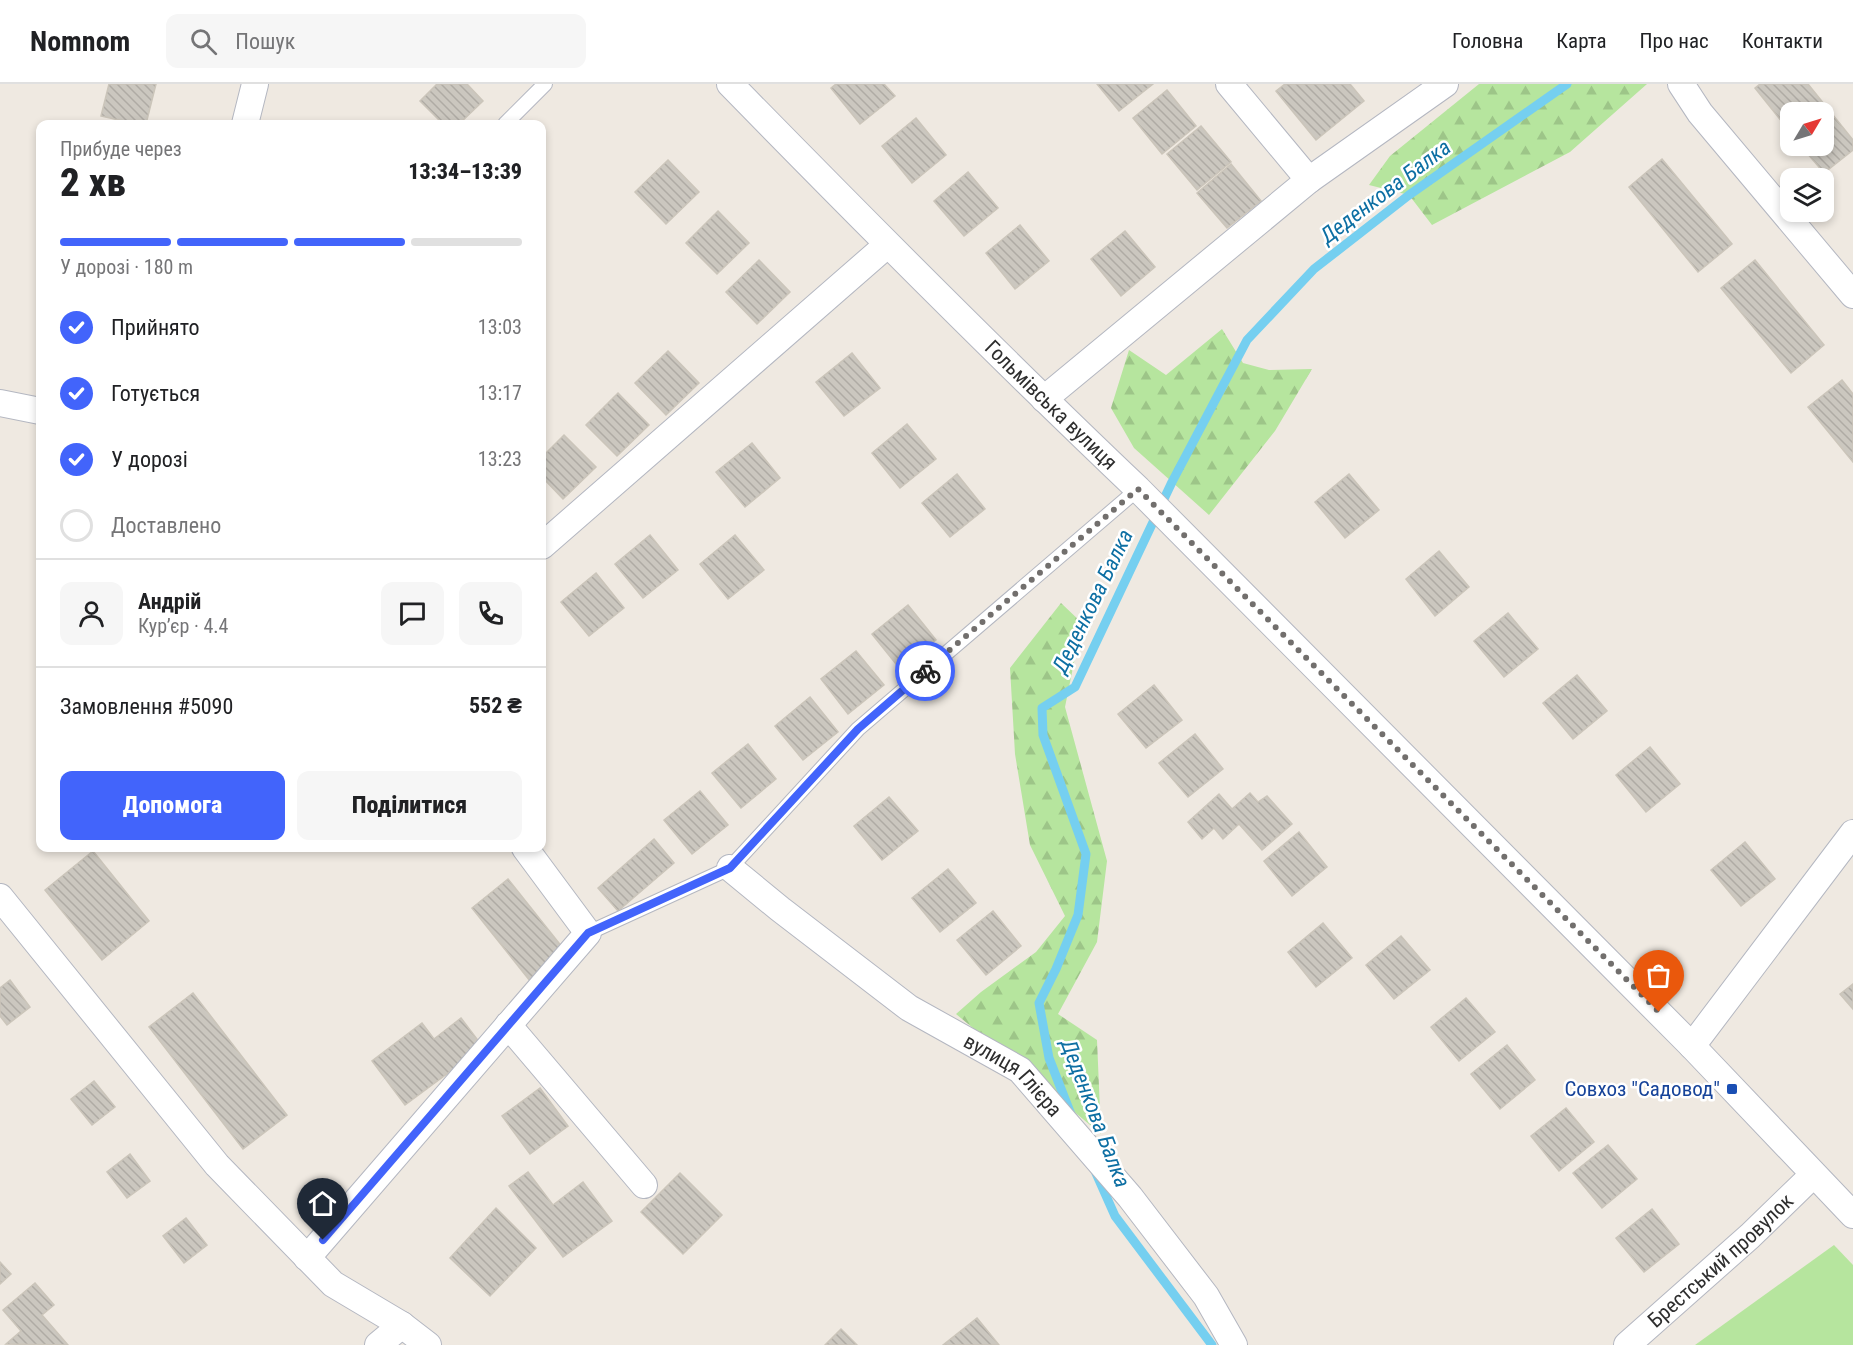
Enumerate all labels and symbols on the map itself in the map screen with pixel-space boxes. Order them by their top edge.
north arrow [1780,102,1834,156]
water label: Деденкова Балка [1314,134,1455,250]
street label: Гольмівська вулиця [980,336,1122,475]
water label: Деденкова Балка [1046,525,1138,679]
courier [895,641,955,701]
pin [1633,950,1684,1012]
street label: вулиця Глієра [960,1029,1067,1121]
water label: Деденкова Балка [1055,1034,1135,1191]
place label: Совхоз "Садовод" [1564,1077,1720,1101]
marker: Совхоз "Садовод" [1725,1082,1739,1096]
pin [297,1178,348,1240]
street label: Брестський провулок [1643,1189,1798,1333]

